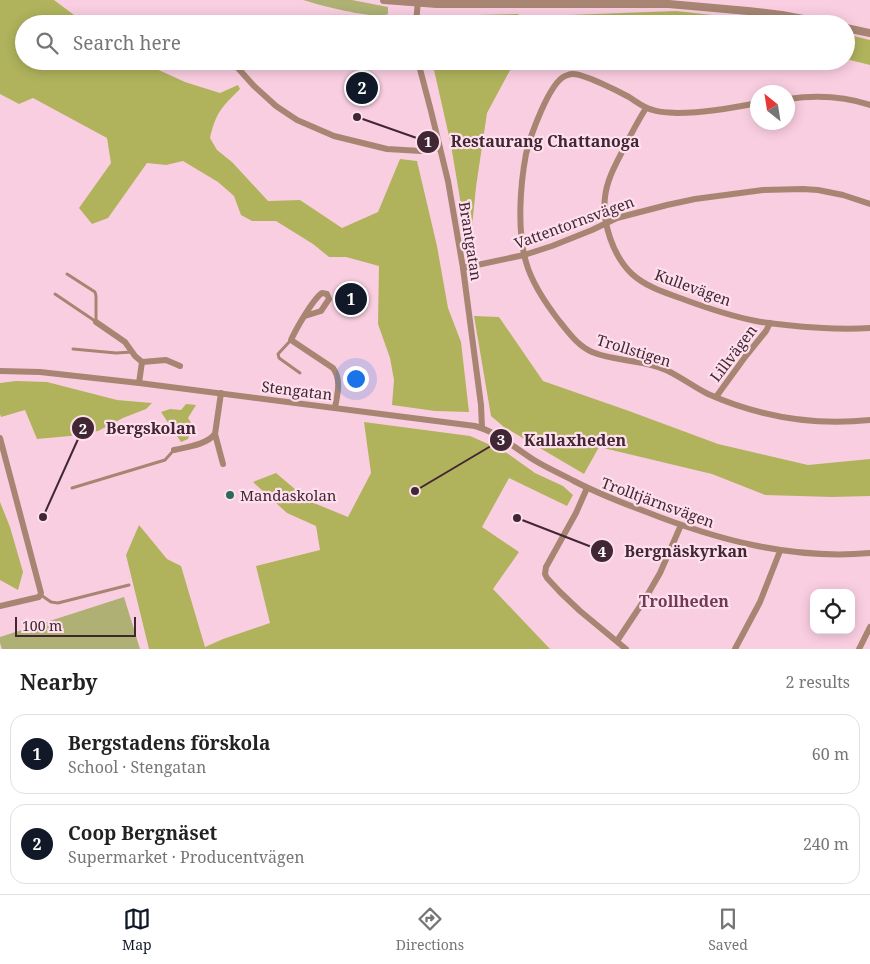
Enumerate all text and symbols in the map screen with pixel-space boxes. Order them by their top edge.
search box [15,15,855,70]
icon: search [33,29,61,57]
text: Search here [73,30,181,56]
pin: 2 [346,69,378,107]
north arrow [750,85,795,130]
callout: Restaurang Chattanoga [415,126,649,157]
text: Restaurang Chattanoga [450,130,640,152]
text: 1 [424,131,432,151]
street label: Vattentornsvägen [511,191,637,253]
street label: Brantgatan [455,200,487,282]
street label: Kullevägen [652,264,734,310]
pin: 1 [335,280,367,318]
street label: Lillvägen [705,320,761,386]
street label: Trollstigen [594,329,674,371]
your location [343,366,369,392]
street label: Stengatan [261,376,334,404]
callout: Bergskolan [71,413,206,444]
text: Bergskolan [106,417,197,439]
text: 2 [79,418,87,438]
callout: Kallaxheden [488,424,636,455]
text: 3 [497,429,505,449]
text: Kallaxheden [524,429,627,451]
street label: Trolltjärnsvägen [599,472,718,532]
place label: Mandaskolan [240,485,337,505]
marker: Mandaskolan [224,489,236,501]
callout: Bergnäskyrkan [590,536,758,567]
text: Bergnäskyrkan [624,540,748,562]
text: 4 [598,541,607,561]
map controls [810,589,855,634]
button: locate [810,589,855,634]
district label: Trollheden [639,590,729,612]
scale bar [15,614,136,637]
text: 100 m [22,616,62,635]
text: Nearby [20,668,98,696]
text: 2 results [786,671,850,693]
text: Bergstadens förskola [68,730,270,756]
text: 1 [32,743,42,765]
text: 60 m [812,743,849,765]
text: School · Stengatan [68,756,206,778]
text: Coop Bergnäset [68,820,217,846]
text: 2 [32,833,42,855]
text: 240 m [803,833,849,855]
text: Supermarket · Producentvägen [68,846,305,868]
tab: Map [122,905,152,954]
tab: Directions [396,905,464,954]
tab: Saved [708,905,748,954]

